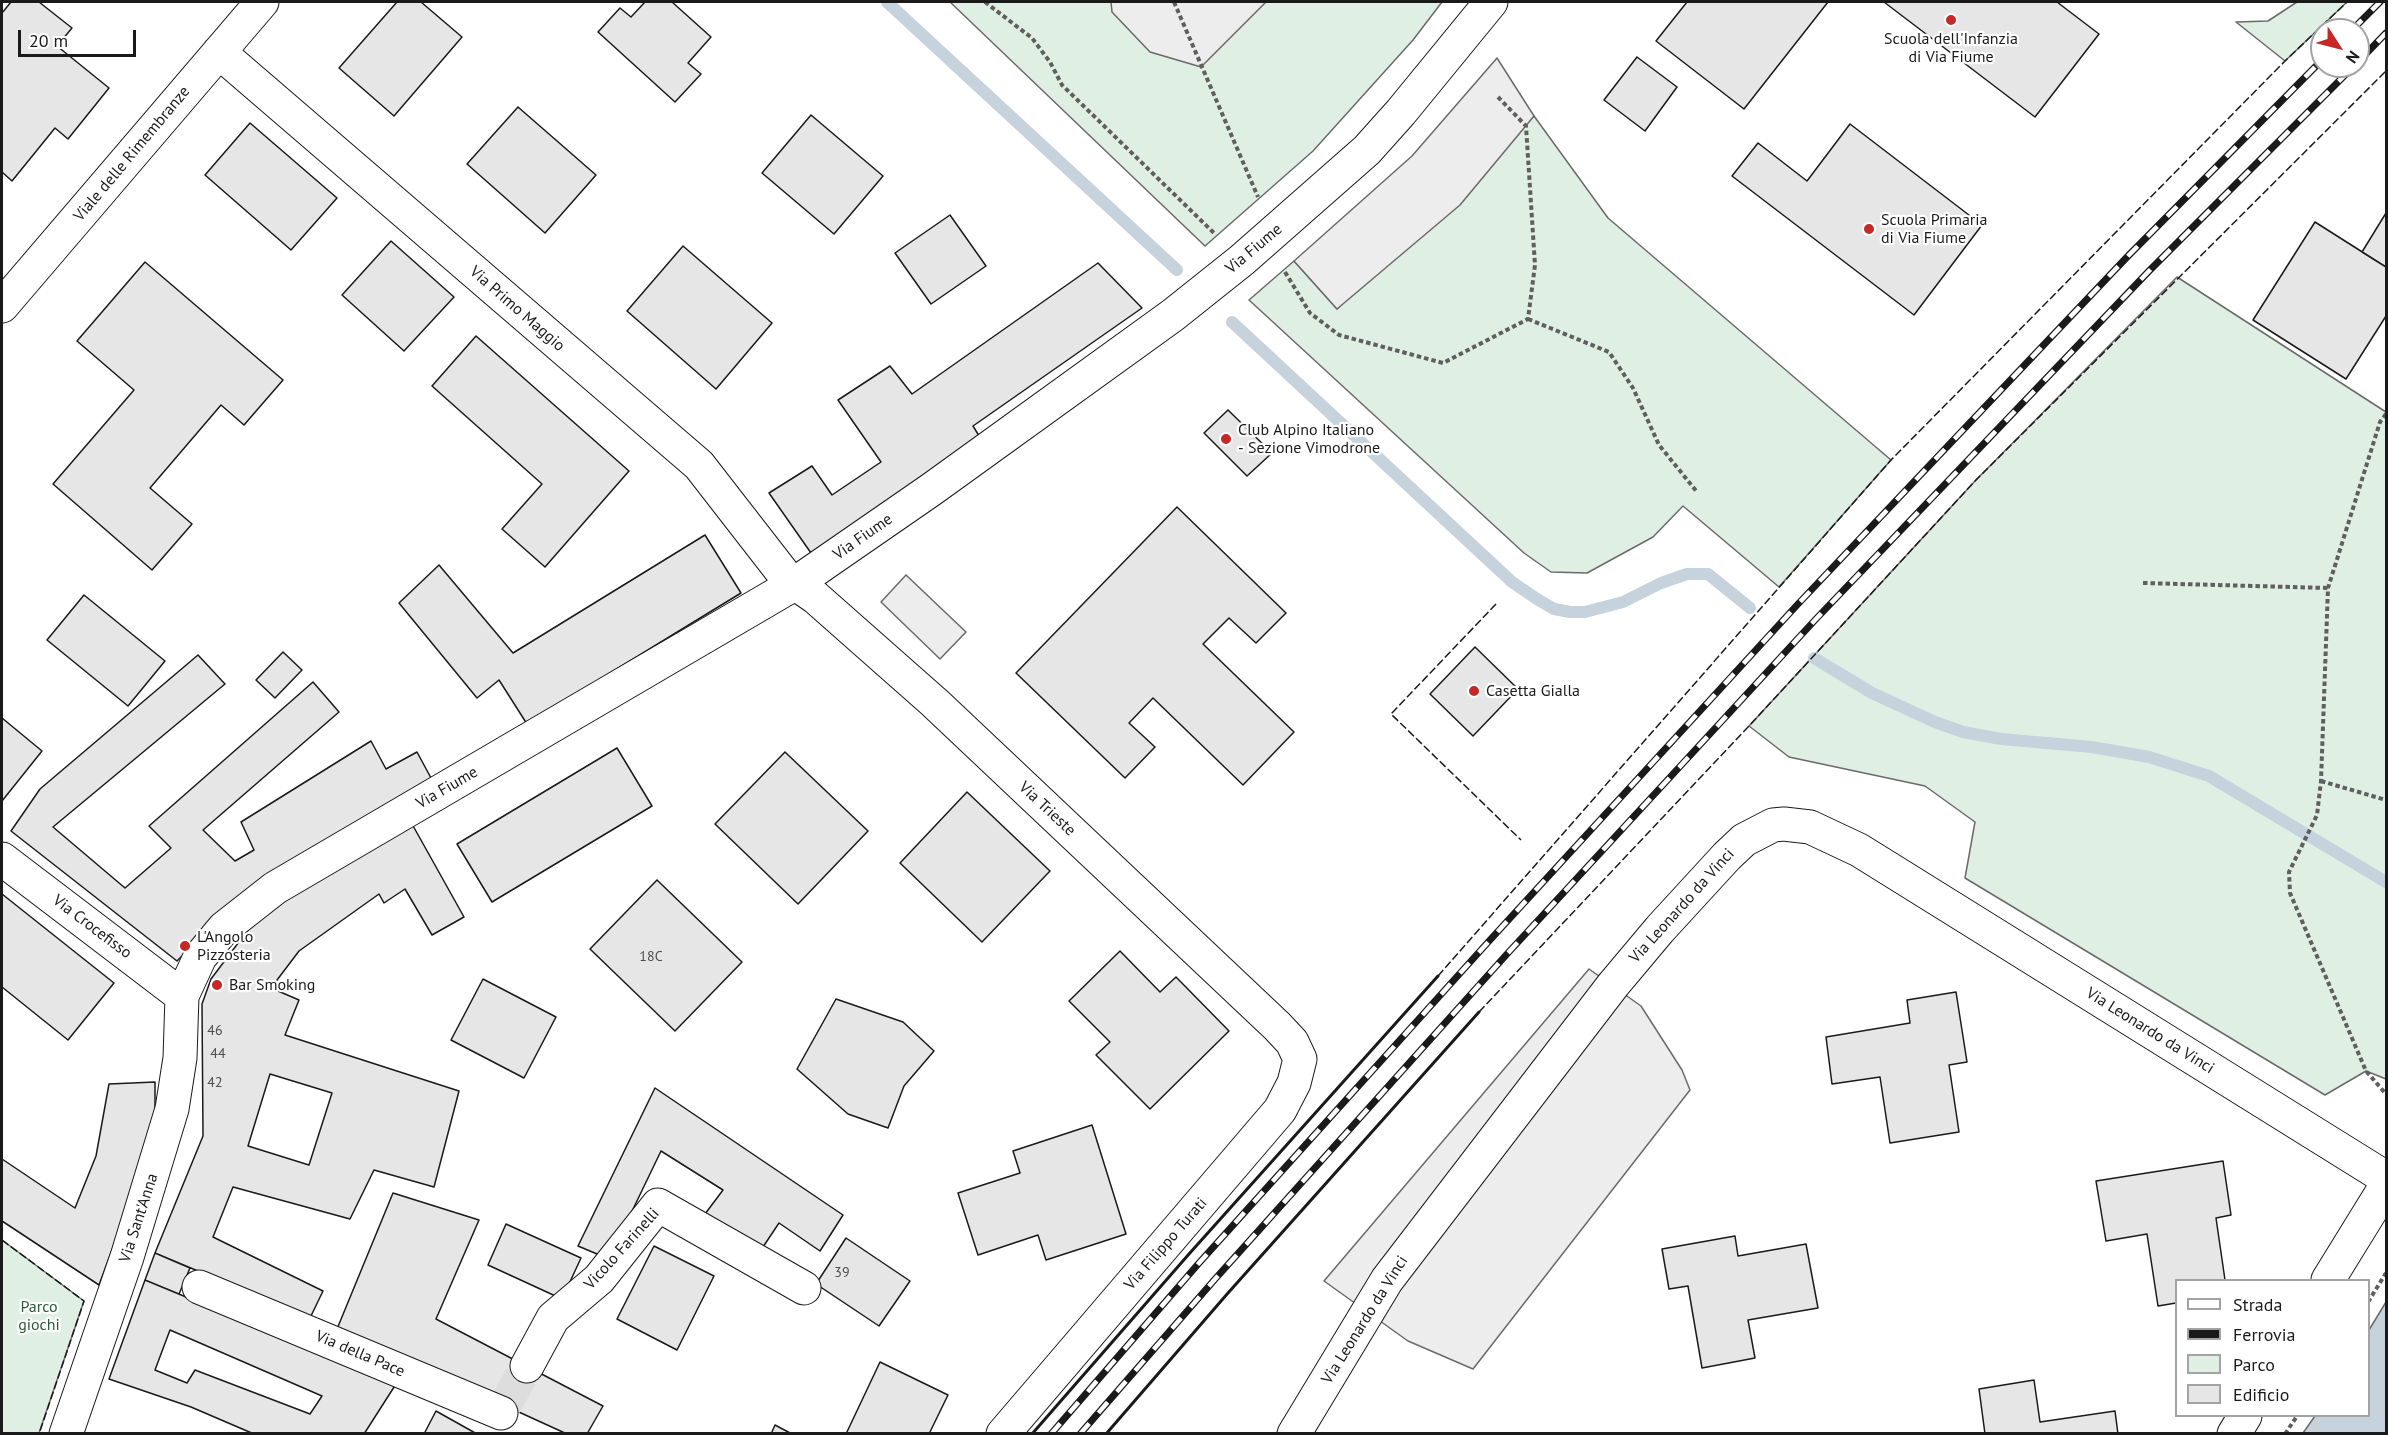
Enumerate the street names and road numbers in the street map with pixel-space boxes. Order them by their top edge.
street label: Viale delle Rimembranze [70,82,194,226]
street label: Via Fiume [1222,220,1286,278]
street label: Via Primo Maggio [465,262,569,356]
street label: Via Fiume [830,510,896,564]
street label: Via Fiume [413,763,481,813]
street label: Via Trieste [1015,778,1079,840]
street label: Via Leonardo da Vinci [1626,845,1738,967]
street label: Via Crocefisso [49,891,135,963]
street label: Via Leonardo da Vinci [2082,984,2218,1078]
street label: Via Sant'Anna [116,1171,162,1265]
street label: Via Filippo Turati [1121,1194,1211,1294]
street label: Vicolo Farinelli [580,1204,664,1294]
street label: Via Leonardo da Vinci [1318,1252,1412,1388]
street label: Via della Pace [312,1327,408,1381]

